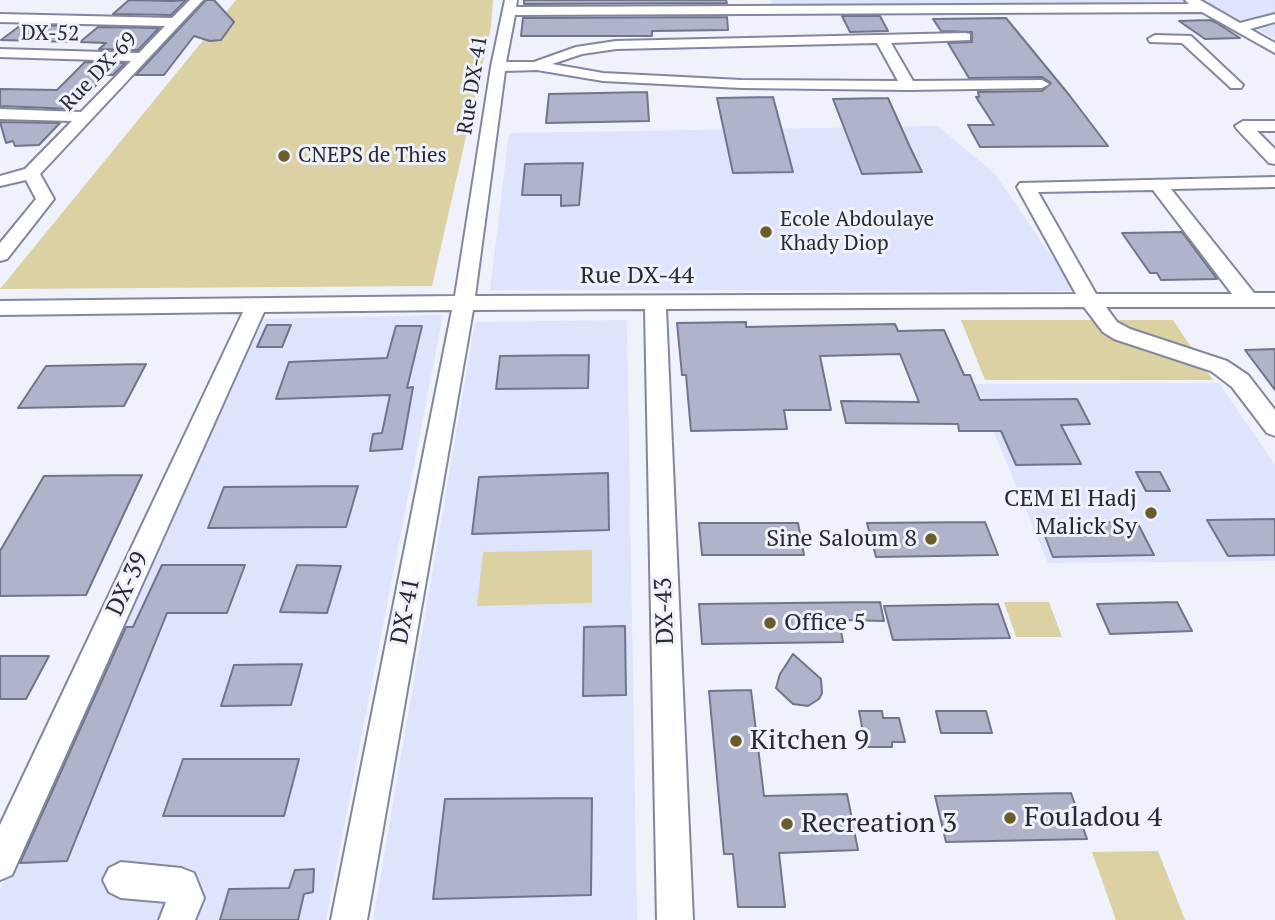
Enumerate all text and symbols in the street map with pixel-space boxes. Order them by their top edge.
street label: DX-52 [21,21,79,47]
street label: Rue DX-69 [55,27,143,117]
street label: Rue DX-41 [453,34,493,136]
place label: CNEPS de Thies [298,143,447,169]
marker: CNEPS de Thies [276,148,292,164]
place label: Ecole Abdoulaye Khady Diop [780,207,934,257]
marker: Ecole Abdoulaye Khady Diop [758,224,774,240]
street label: Rue DX-44 [580,262,694,290]
place label: CEM El Hadj Malick Sy [1004,485,1137,541]
marker: CEM El Hadj Malick Sy [1143,505,1159,521]
place label: Sine Saloum 8 [766,525,917,553]
marker: Sine Saloum 8 [923,531,939,547]
street label: DX-39 [101,548,155,620]
street label: DX-41 [385,575,427,647]
street label: DX-43 [649,577,681,645]
place label: Office 5 [784,609,866,637]
marker: Office 5 [762,615,778,631]
place label: Kitchen 9 [750,724,869,758]
marker: Kitchen 9 [728,733,744,749]
place label: Fouladou 4 [1024,801,1162,835]
place label: Recreation 3 [801,807,957,841]
marker: Fouladou 4 [1002,810,1018,826]
marker: Recreation 3 [779,816,795,832]

